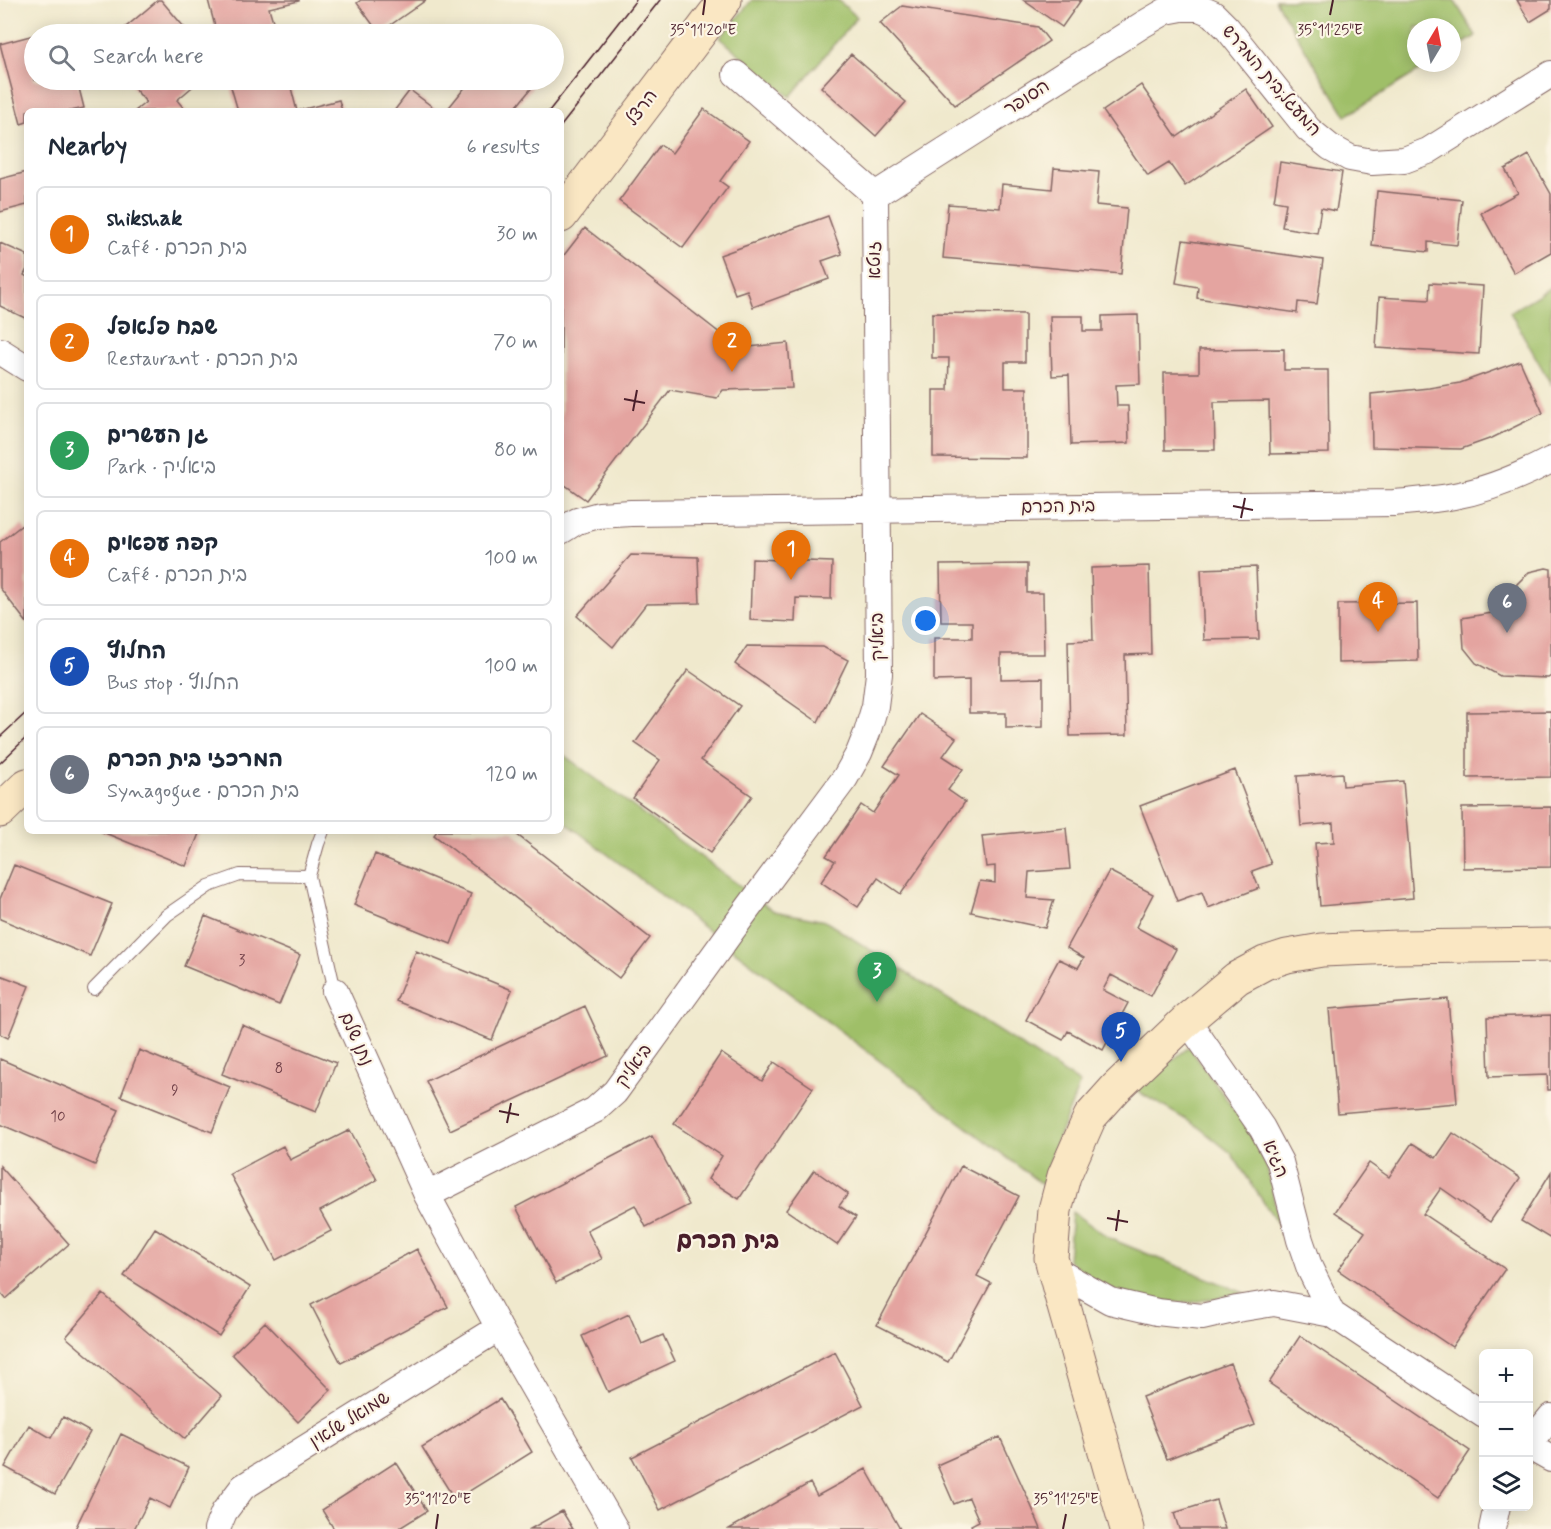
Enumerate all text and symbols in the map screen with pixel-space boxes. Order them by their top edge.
north arrow [1407,18,1461,72]
street label: המעגל;בית המדרש [1216,20,1326,142]
text: 35°11'20"E [670,21,736,41]
text: 35°11'25"E [1297,21,1363,41]
search box [24,24,564,90]
icon: search [45,41,78,74]
text: Search here [93,43,204,71]
street label: הסופר [999,74,1055,122]
street label: הרצל [620,85,664,131]
text: Nearby [48,130,127,164]
text: 6 results [467,134,540,161]
text: shikshak [107,205,182,233]
text: 1 [65,221,74,248]
text: 30 m [496,221,538,248]
text: Café · בית הכרם [107,235,247,262]
street label: זוטא [863,241,887,279]
text: שבח פלאפל [107,314,218,342]
pin: 2 [712,322,752,372]
text: 2 [65,329,74,356]
text: 70 m [493,329,538,356]
text: Restaurant · בית הכרם [107,346,298,373]
text: גן העשרים [107,422,208,450]
text: 3 [65,437,74,464]
text: 80 m [494,437,538,464]
text: Park · ביאליק [107,454,216,481]
street label: בית הכרם [1021,494,1095,520]
text: קפה עפאים [107,530,218,558]
pin: 1 [772,530,810,580]
text: 4 [64,545,75,572]
text: 100 m [484,545,538,572]
text: Café · בית הכרם [107,562,247,589]
pin: 4 [1358,582,1398,632]
pin: 6 [1488,584,1526,633]
your location [911,606,940,635]
street label: ביאליק [866,612,890,662]
text: החלוץ [107,638,166,666]
text: 5 [64,653,76,680]
text: 100 m [484,653,538,680]
text: Bus stop · החלוץ [107,670,239,697]
text: המרכזי בית הכרם [107,746,283,774]
text: 6 [64,761,75,788]
text: 120 m [485,761,538,788]
text: Synagogue · בית הכרם [107,778,299,805]
house number: 3 [239,951,246,971]
pin: 3 [858,952,896,1002]
street label: נתן שלם [334,1008,378,1070]
pin: 5 [1102,1012,1140,1062]
street label: ביאליק [610,1039,658,1093]
house number: 8 [275,1059,283,1079]
house number: 9 [171,1081,179,1101]
house number: 10 [50,1107,66,1127]
street label: הגיא [1257,1137,1293,1181]
district label: בית הכרם [676,1226,780,1257]
map controls [1479,1349,1533,1511]
button: + [1479,1349,1533,1403]
street label: שמואל שלאין [305,1386,395,1454]
button: − [1479,1403,1533,1457]
button: layers [1479,1457,1533,1511]
text: 35°11'20"E [405,1490,471,1510]
text: 35°11'25"E [1033,1490,1099,1510]

